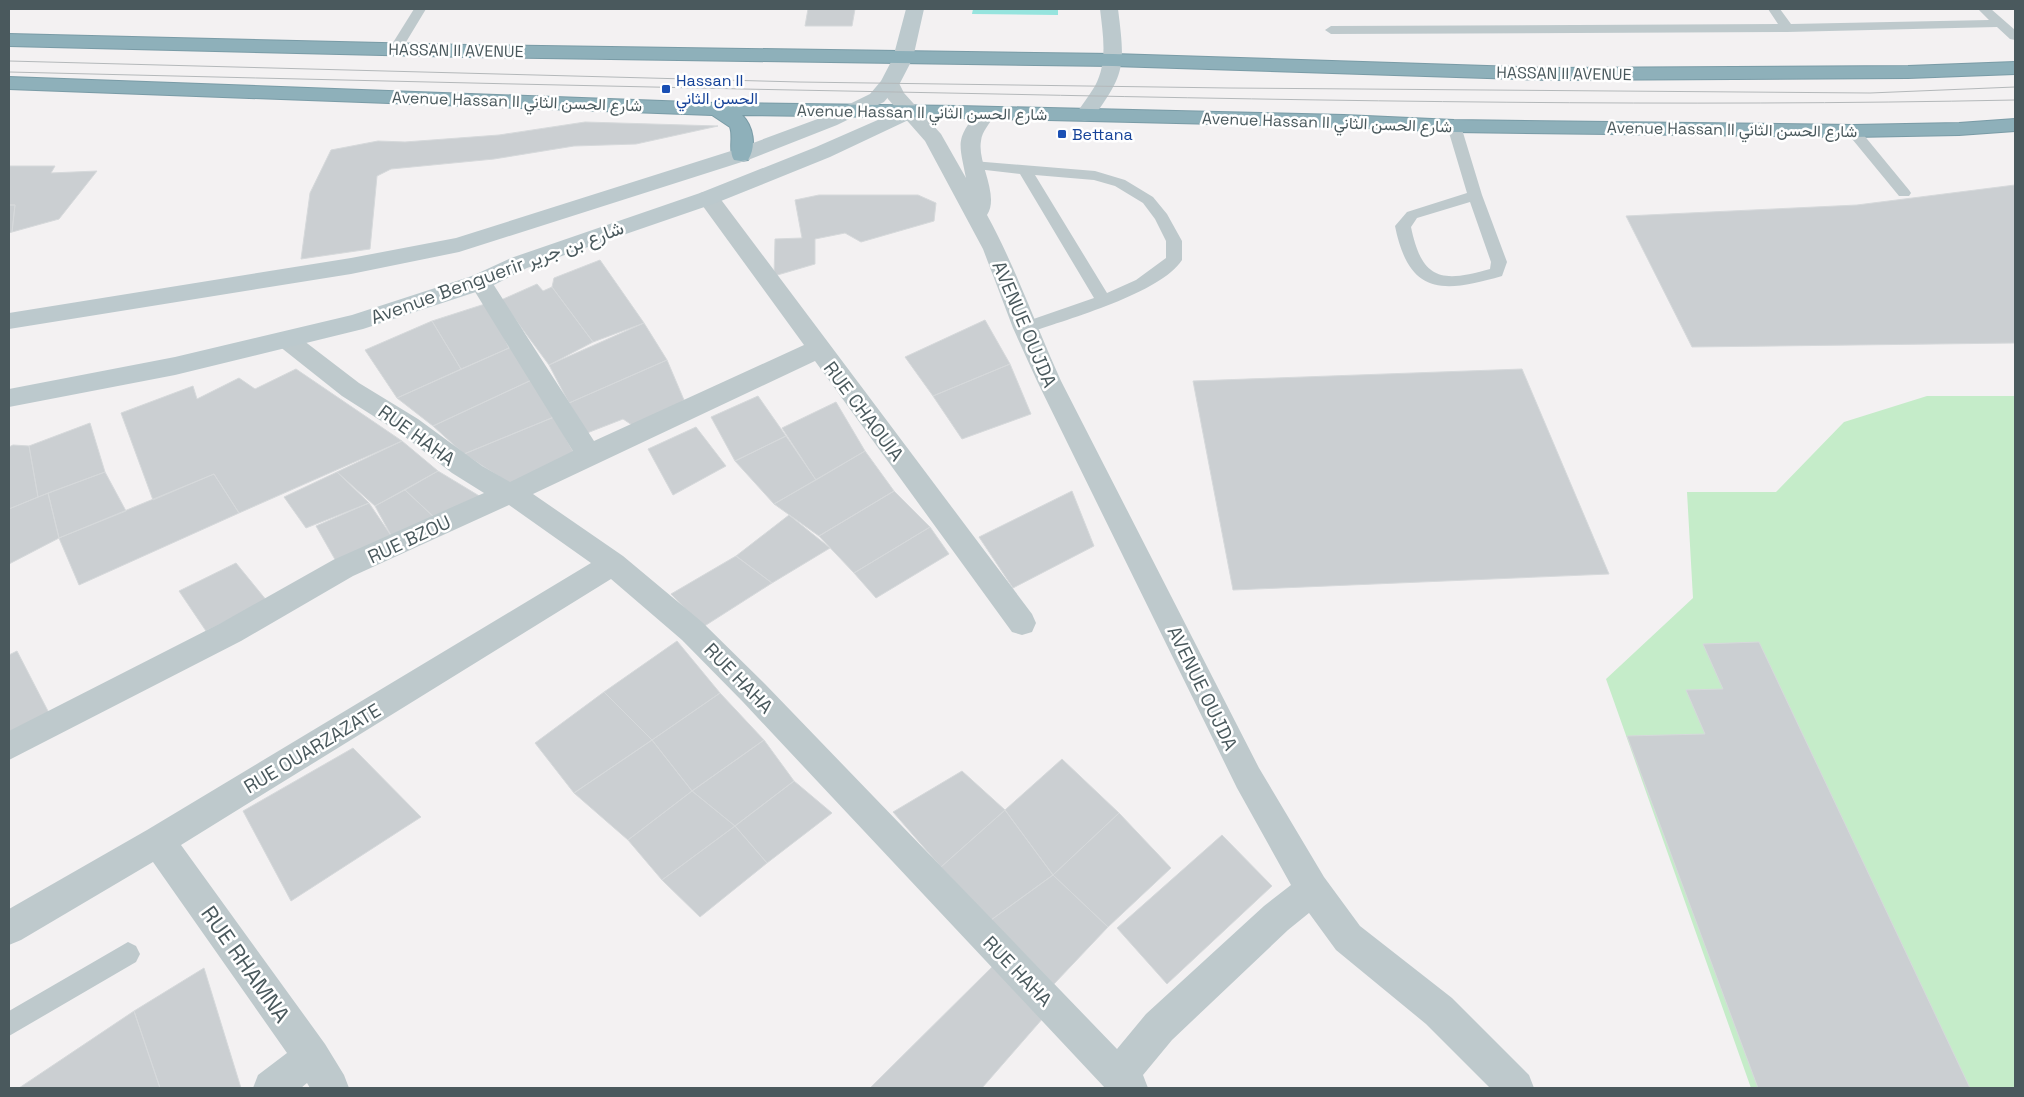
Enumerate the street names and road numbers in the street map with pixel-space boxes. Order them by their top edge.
street label: HASSAN II AVENUE [388,39,524,62]
street label: HASSAN II AVENUE [1496,62,1632,85]
street label: Avenue Hassan II شارع الحسن الثاني [391,87,642,119]
street label: Avenue Hassan II شارع الحسن الثاني [797,100,1047,128]
street label: Avenue Hassan II شارع الحسن الثاني [1201,108,1452,140]
street label: Avenue Hassan II شارع الحسن الثاني [1607,117,1857,145]
street label: Avenue Benguerir شارع بن جرير [367,215,627,330]
street label: AVENUE OUJDA [987,257,1062,391]
street label: RUE CHAOUIA [818,356,909,466]
street label: RUE HAHA [373,399,460,472]
street label: RUE BZOU [364,509,455,570]
street label: AVENUE OUJDA [1162,622,1243,755]
street label: RUE HAHA [699,638,779,719]
street label: RUE OUARZAZATE [239,698,385,799]
street label: RUE RHAMNA [195,900,297,1028]
street label: RUE HAHA [978,931,1058,1012]

